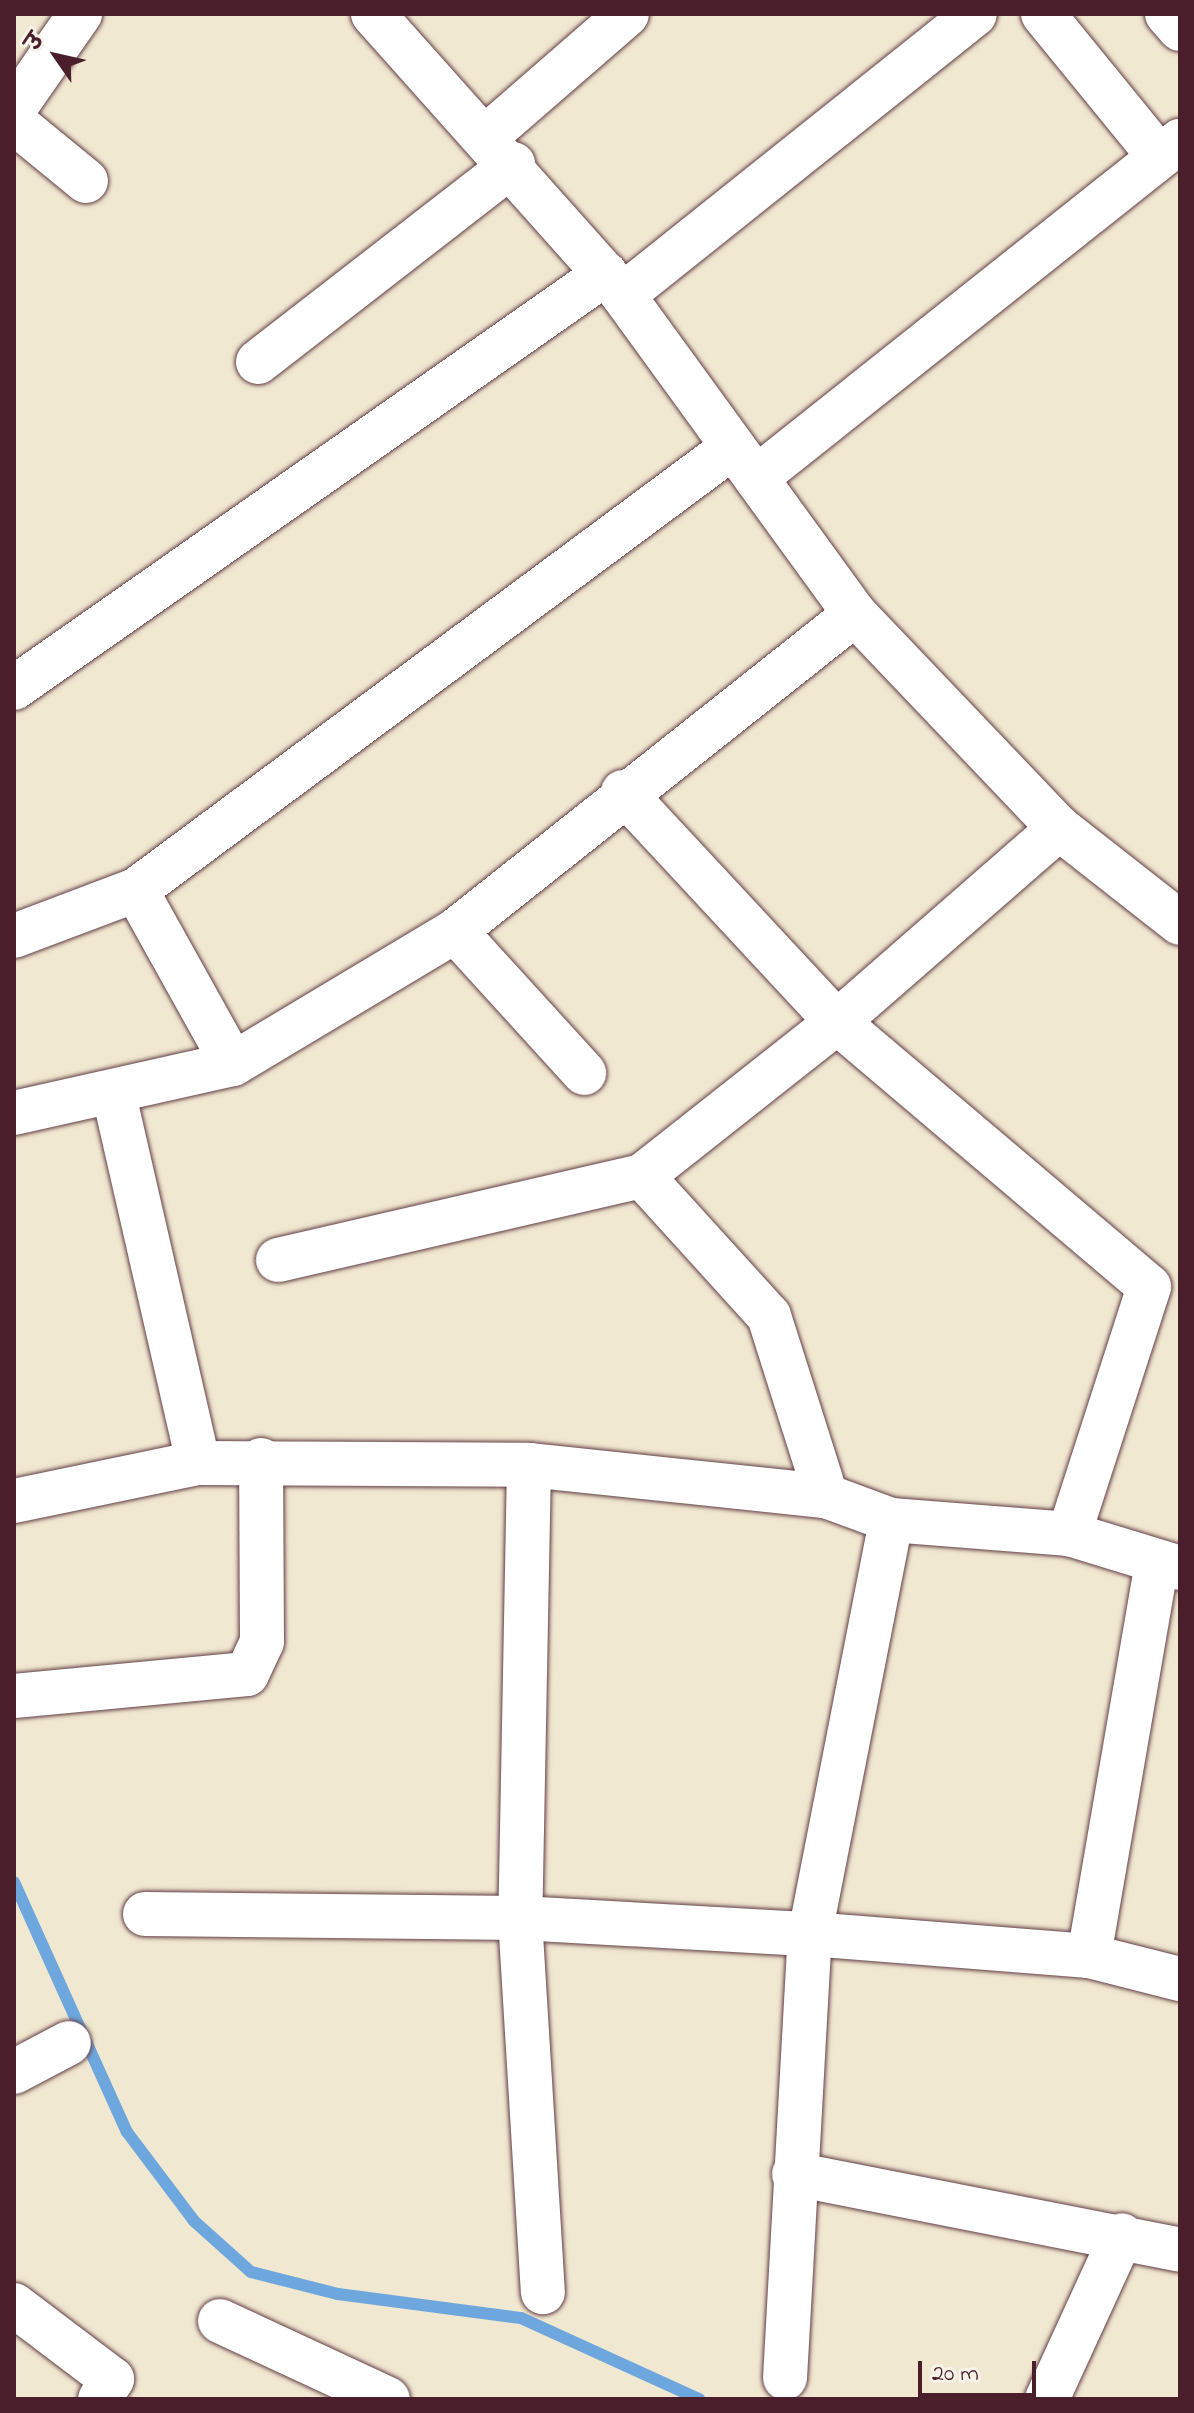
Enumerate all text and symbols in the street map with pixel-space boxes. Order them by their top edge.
north arrow [16,16,96,96]
text: उ [19,28,53,58]
scale bar [922,2345,1040,2395]
text: 20 m [932,2357,979,2392]

